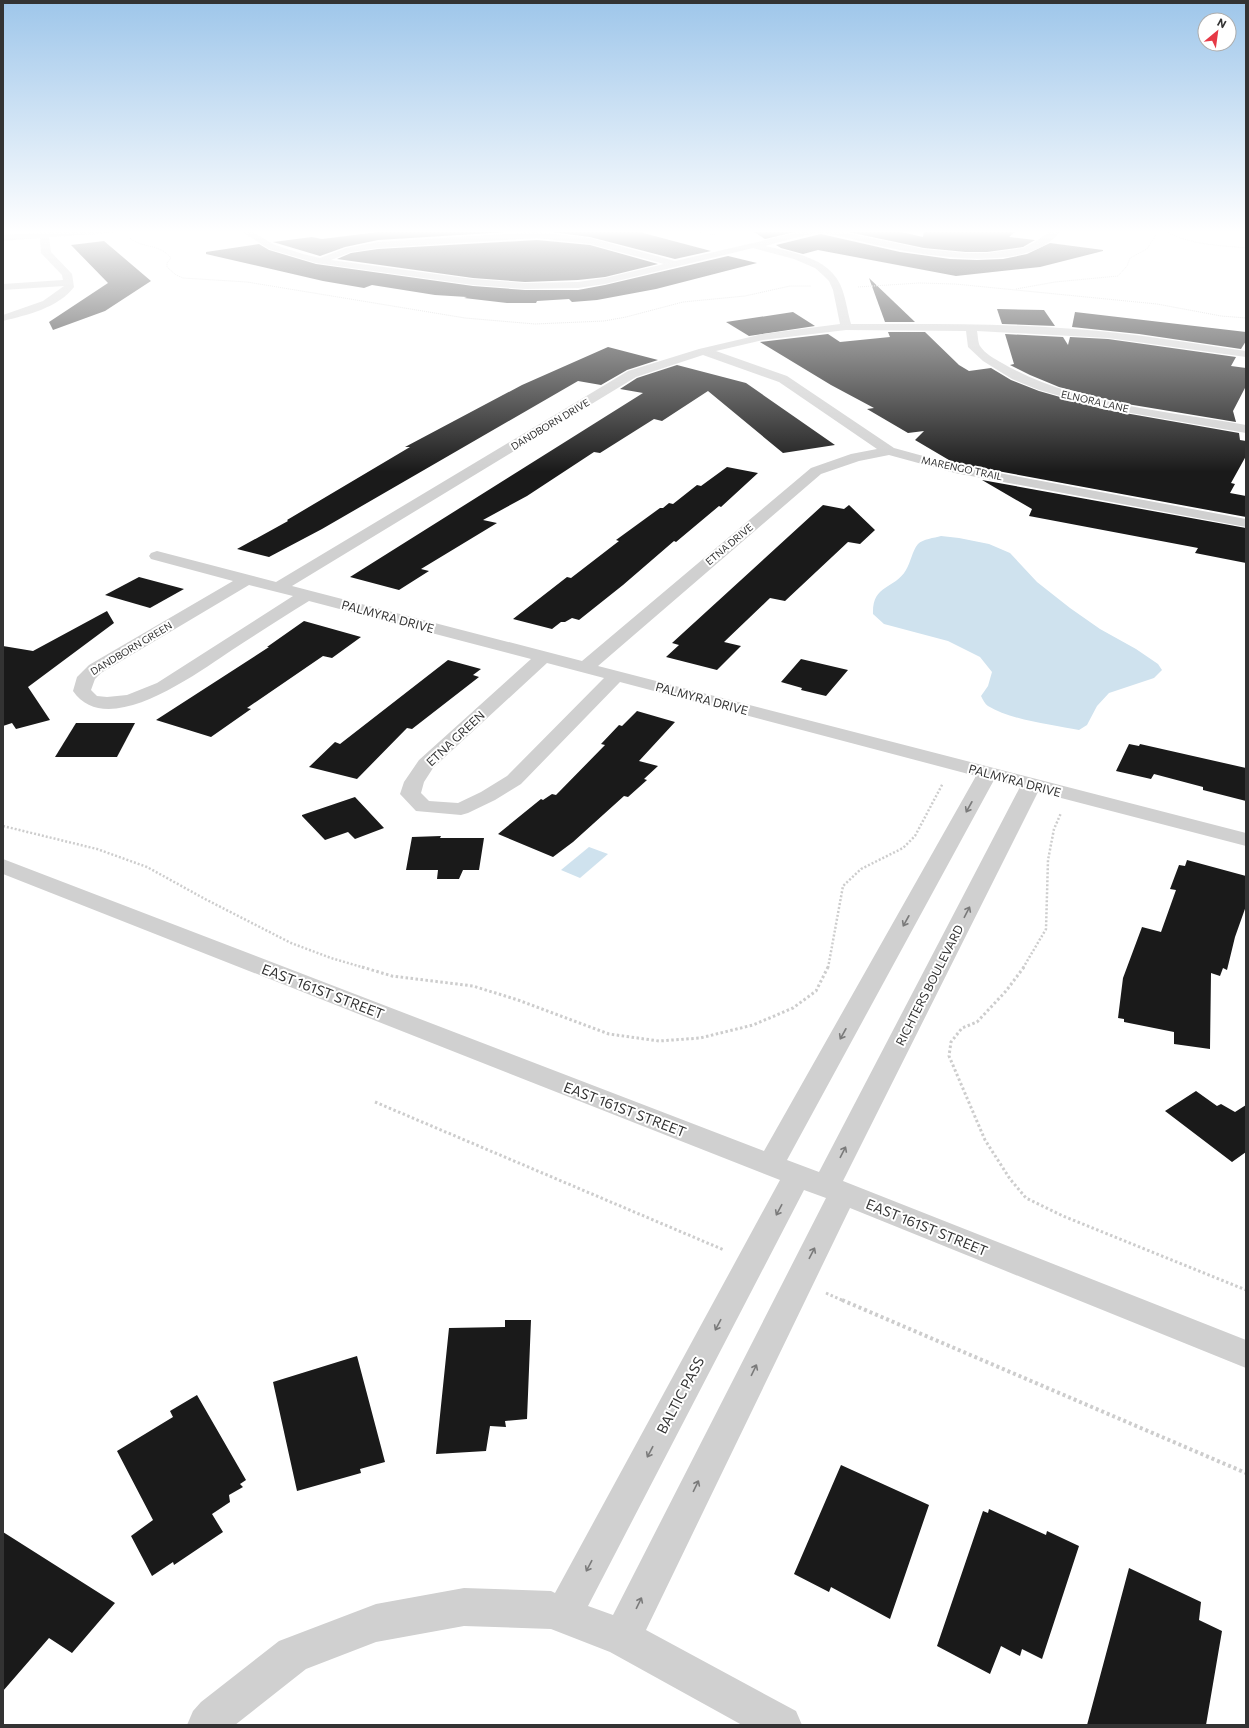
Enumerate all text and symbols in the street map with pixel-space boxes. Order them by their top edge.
north arrow [1197,12,1237,52]
text: N [1215,15,1229,31]
street label: ELNORA LANE [1060,387,1130,415]
street label: DANDBORN DRIVE [509,396,591,452]
street label: MARENGO TRAIL [920,454,1004,483]
street label: ETNA DRIVE [703,521,755,567]
street label: PALMYRA DRIVE [340,597,436,635]
street label: DANDBORN GREEN [88,619,174,677]
street label: PALMYRA DRIVE [654,679,750,717]
street label: ETNA GREEN [423,707,487,769]
street label: PALMYRA DRIVE [967,761,1063,799]
one-way arrow [965,801,973,813]
one-way arrow [963,906,971,918]
one-way arrow [902,915,910,927]
street label: RICHTERS BOULEVARD [892,922,966,1048]
street label: EAST 161ST STREET [259,960,387,1022]
one-way arrow [839,1028,846,1040]
street label: EAST 161ST STREET [561,1078,689,1140]
one-way arrow [840,1146,848,1158]
street label: EAST 161ST STREET [864,1195,990,1259]
one-way arrow [775,1204,782,1216]
one-way arrow [809,1247,816,1259]
one-way arrow [713,1318,721,1330]
street label: BALTIC PASS [653,1354,707,1436]
one-way arrow [751,1364,758,1376]
one-way arrow [646,1446,653,1458]
one-way arrow [693,1480,701,1492]
one-way arrow [584,1560,592,1572]
one-way arrow [636,1597,643,1609]

